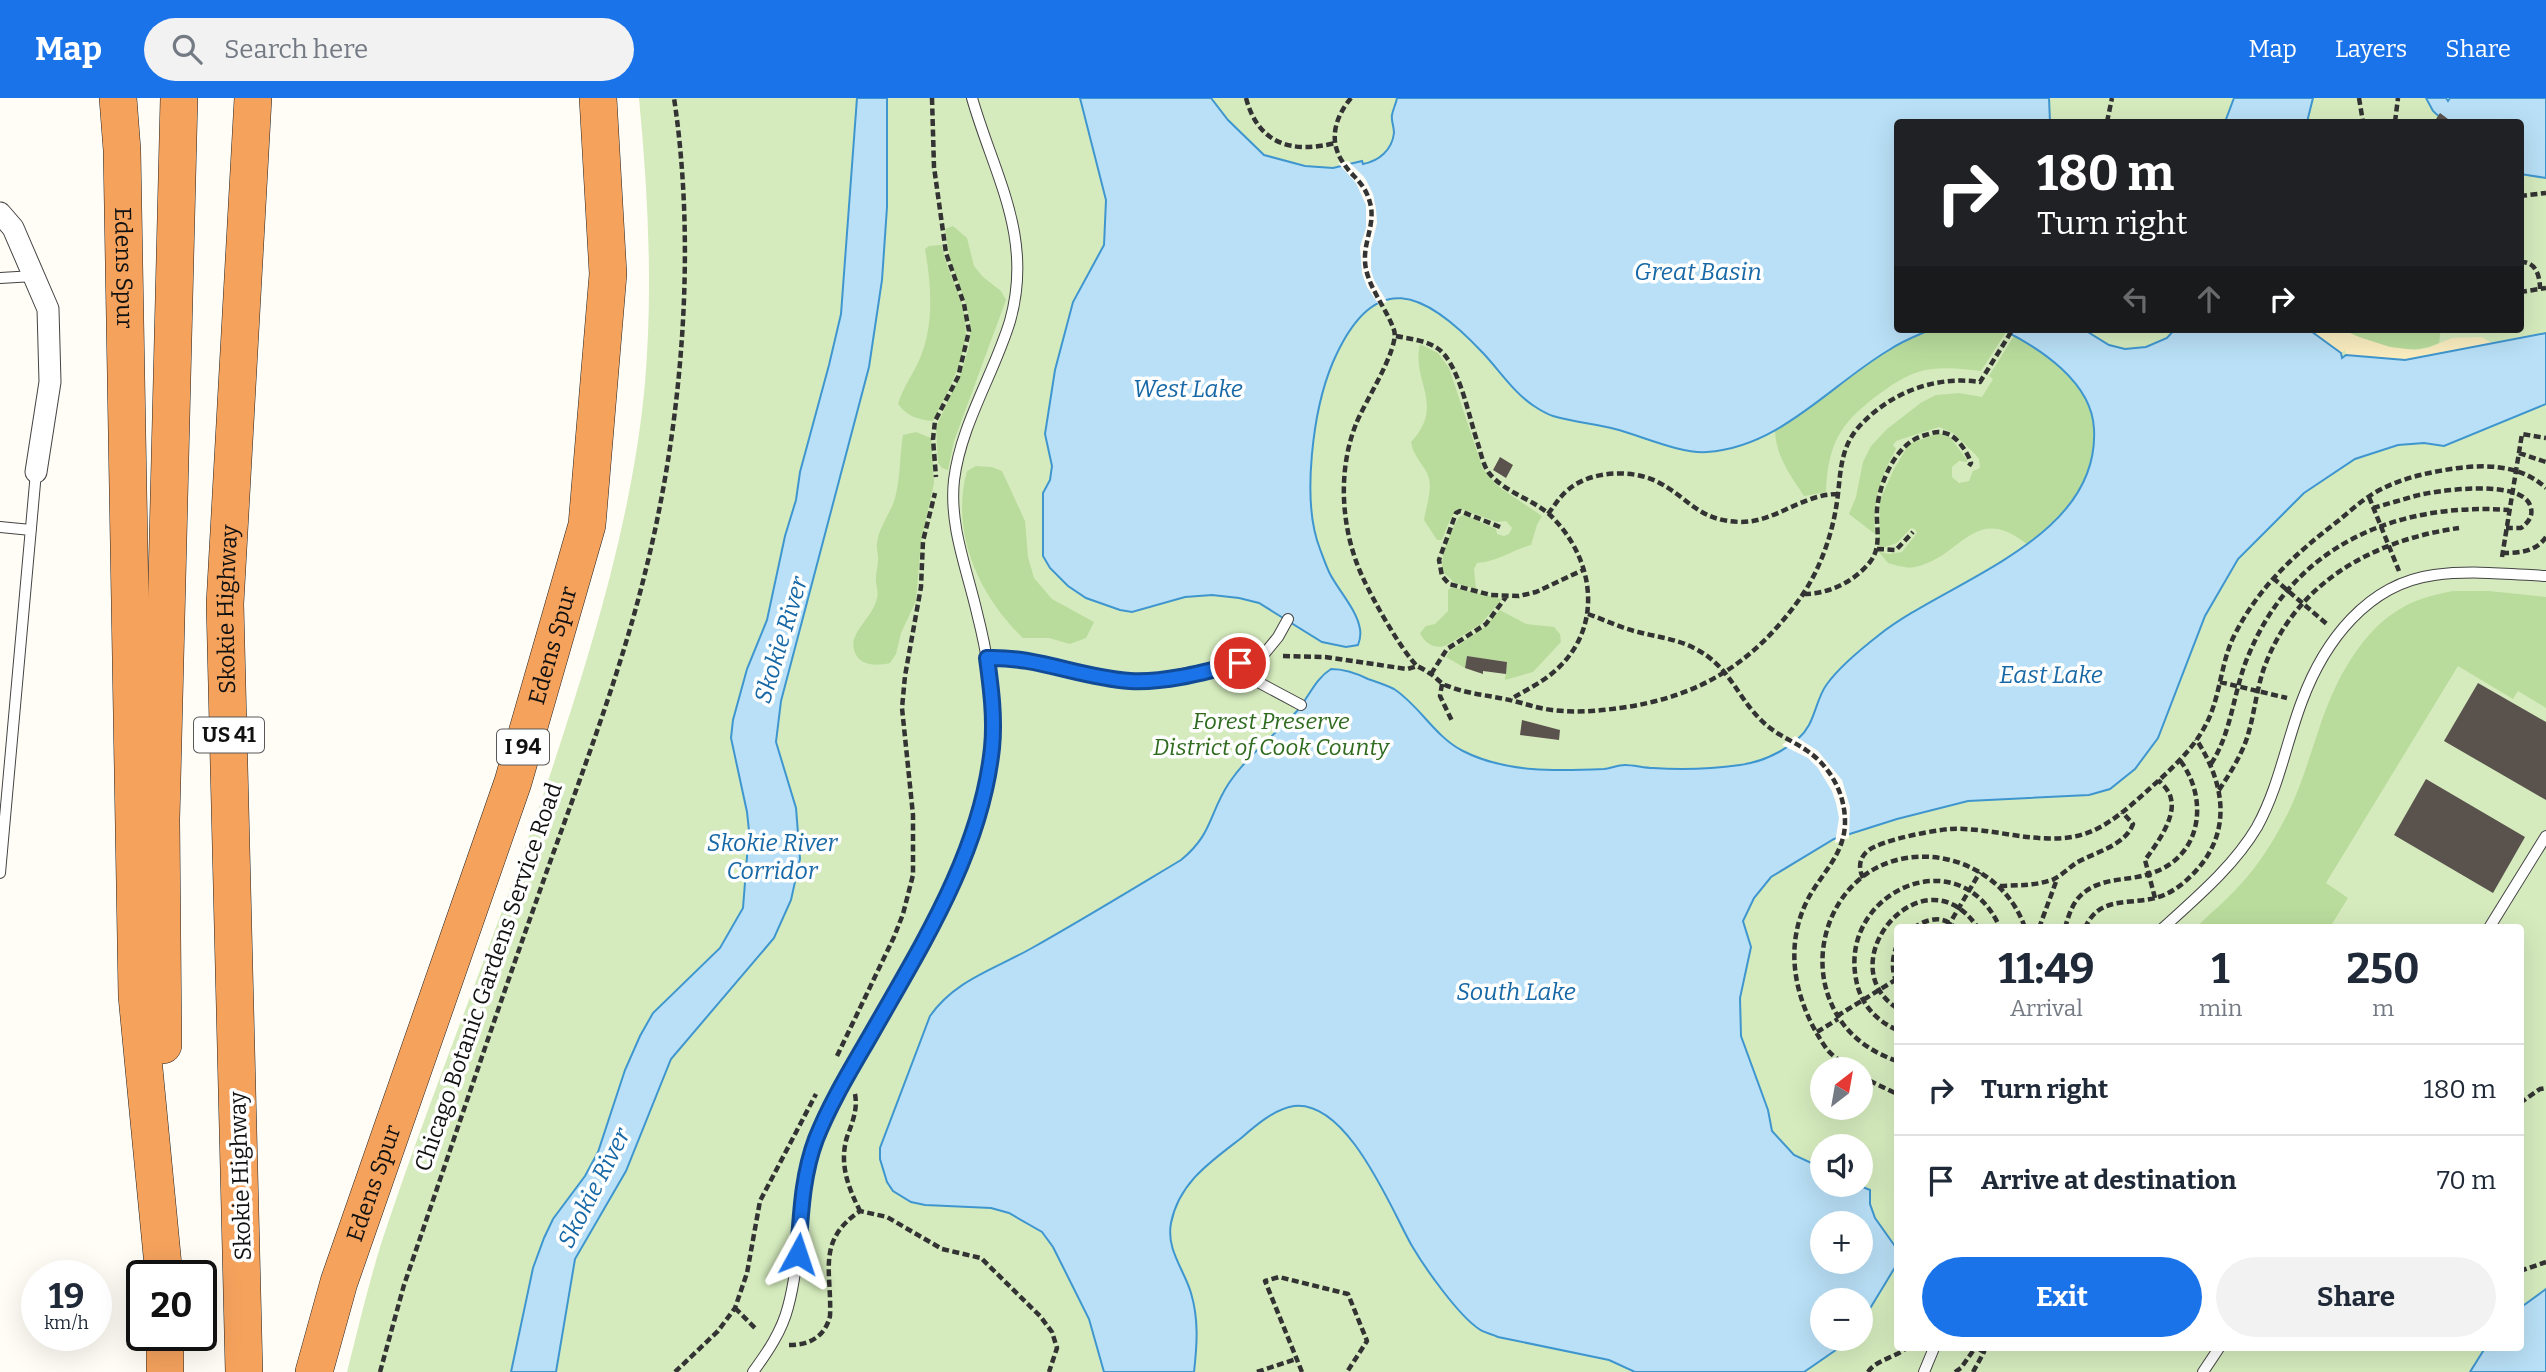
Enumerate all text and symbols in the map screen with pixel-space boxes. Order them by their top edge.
search box [144,18,634,81]
text: Map [35,29,102,69]
icon: search [168,30,206,68]
text: Search here [224,34,368,65]
text: Map [2249,35,2297,63]
text: Layers [2335,35,2407,63]
text: Share [2445,35,2511,63]
text: 180 m [2037,144,2174,203]
icon: right [1922,147,2013,238]
text: Turn right [2037,204,2188,242]
street label: Edens Spur [109,207,139,329]
water label: Great Basin [1634,258,1762,286]
icon: left [2117,280,2155,318]
icon: ahead [2190,280,2228,318]
icon: right [2263,280,2301,318]
water label: West Lake [1133,375,1243,403]
street label: Skokie Highway [211,523,243,694]
water label: Skokie River [749,572,814,706]
street label: Edens Spur [522,583,583,708]
pin [1210,633,1270,693]
icon: arrive [1221,644,1259,682]
water label: East Lake [1999,661,2103,689]
park label: Forest Preserve District of Cook County [1153,707,1390,761]
road number: US 41 [194,718,264,752]
road number: I 94 [497,730,549,764]
street label: Chicago Botanic Gardens Service Road [408,779,568,1175]
water label: Skokie River Corridor [707,829,838,885]
text: 11:49 [1998,944,2095,994]
text: 1 [2211,944,2230,994]
text: 250 [2346,944,2420,994]
water label: South Lake [1456,978,1576,1006]
text: Arrival [2010,994,2083,1022]
text: min [2199,994,2242,1022]
text: m [2372,994,2394,1022]
north arrow [1810,1057,1872,1120]
map controls [1810,1057,1873,1351]
icon: right [1922,1071,1960,1109]
text: Turn right [1981,1074,2108,1105]
text: 180 m [2423,1074,2496,1105]
street label: Skokie Highway [223,1090,257,1261]
street label: Edens Spur [340,1121,407,1245]
water label: Skokie River [552,1122,637,1252]
button: sound [1810,1134,1873,1197]
icon: arrive [1922,1162,1960,1200]
text: Arrive at destination [1981,1165,2236,1196]
text: 70 m [2437,1165,2496,1196]
button: + [1810,1211,1873,1274]
position arrow [761,1217,835,1291]
button: Exit [1922,1257,2202,1337]
button: Share [2216,1257,2496,1337]
speed limit sign: 20 [126,1260,217,1351]
text: 19 [49,1275,84,1317]
button: − [1810,1288,1873,1351]
text: km/h [44,1312,89,1334]

